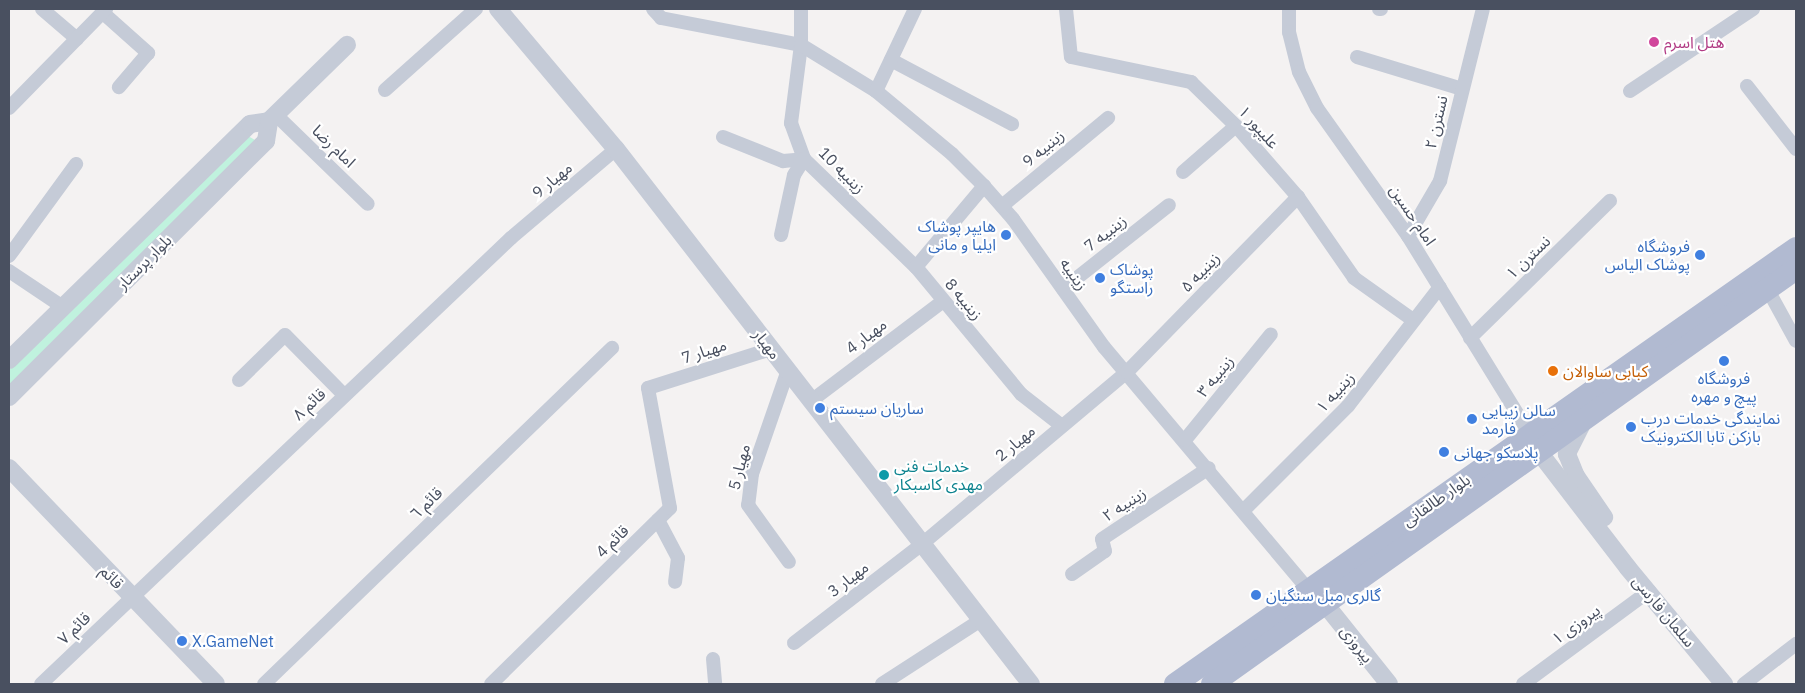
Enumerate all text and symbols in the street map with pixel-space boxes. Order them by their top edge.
place label: هتل اسرم [1664,32,1724,52]
marker: هتل اسرم [1648,36,1660,48]
street label: نسترن ۲ [1421,93,1451,151]
street label: علیپور ۱ [1235,102,1283,152]
street label: امام رضا [308,121,360,171]
street label: زینبیه 9 [1018,125,1068,171]
street label: زینبیه 10 [815,143,869,197]
street label: مهیار 9 [528,158,576,202]
street label: امام حسین [1386,181,1440,249]
street label: زینبیه 7 [1080,211,1130,255]
place label: هایپر پوشاک ایلیا و مانی [918,216,996,254]
marker: هایپر پوشاک ایلیا و مانی [1000,229,1012,241]
street label: بلوار پرستار [113,231,175,293]
street label: نسترن ۱ [1502,231,1554,283]
place label: فروشگاه پوشاک الیاس [1605,236,1690,274]
street label: زینبیه ۵ [1176,248,1224,296]
marker: فروشگاه پوشاک الیاس [1694,249,1706,261]
street label: زینبیه [1056,254,1092,294]
place label: پوشاک راستگو [1110,259,1154,297]
marker: پوشاک راستگو [1094,272,1106,284]
street label: زینبیه 8 [941,274,987,324]
street label: مهیار 4 [842,314,890,358]
street label: مهیار [749,325,785,363]
street label: مهیار 7 [679,335,729,367]
street label: زینبیه ۳ [1192,351,1238,401]
marker: فروشگاه پیچ و مهره [1718,355,1730,367]
place label: کبابی ساوالان [1563,361,1648,381]
marker: کبابی ساوالان [1547,365,1559,377]
street label: زینبیه ۱ [1312,368,1358,416]
place label: فروشگاه پیچ و مهره [1691,368,1757,406]
street label: قائم ٨ [289,384,329,424]
place label: ساریان سیستم [830,398,924,418]
place label: سالن زیبایی فارمد [1482,400,1556,438]
marker: ساریان سیستم [814,402,826,414]
place label: نمایندگی خدمات درب بازکن تابا الکترونیک [1641,408,1780,446]
marker: سالن زیبایی فارمد [1466,413,1478,425]
street label: مهیار 2 [991,421,1039,465]
marker: نمایندگی خدمات درب بازکن تابا الکترونیک [1625,421,1637,433]
street label: مهیار 5 [724,442,754,492]
place label: پلاسکو جهانی [1454,442,1539,462]
marker: پلاسکو جهانی [1438,446,1450,458]
place label: خدمات فنی مهدی کاسبکار [894,456,983,494]
marker: خدمات فنی مهدی کاسبکار [878,469,890,481]
street label: بلوار طالقانی [1398,470,1474,530]
street label: قائم ٦ [406,483,446,523]
street label: زینبیه ۲ [1099,483,1149,525]
street label: قائم 4 [591,521,633,561]
street label: مهیار 3 [824,557,872,601]
street label: قائم [96,561,128,593]
street label: سلمان فارسی [1629,571,1699,651]
place label: گالری مبل سنگیان [1266,585,1381,605]
marker: گالری مبل سنگیان [1250,589,1262,601]
street label: پیروزی ١ [1548,600,1604,648]
street label: قائم ٧ [54,608,94,648]
street label: پیروزی [1336,621,1378,667]
place label: X.GameNet [192,631,274,651]
marker: X.GameNet [176,635,188,647]

